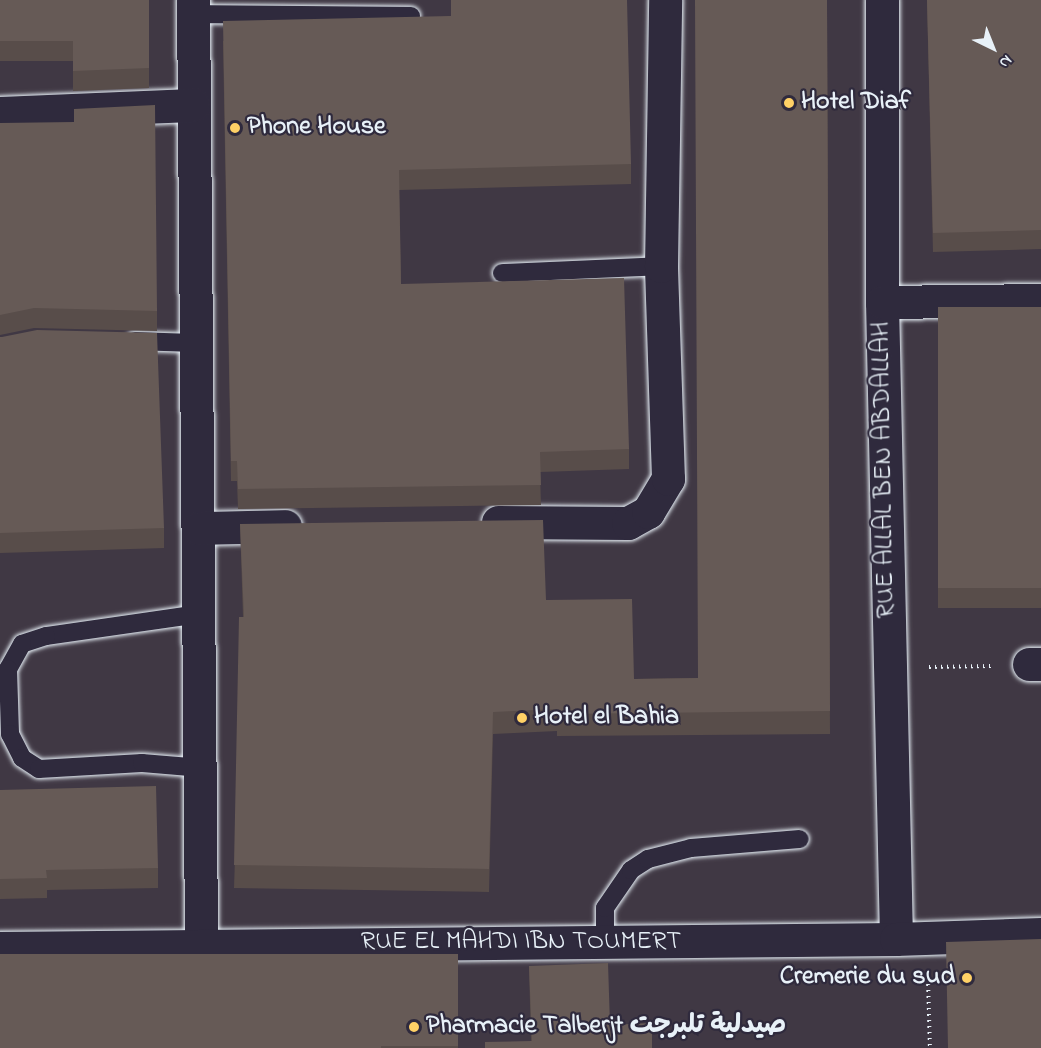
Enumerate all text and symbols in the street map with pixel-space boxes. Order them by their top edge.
north arrow [963,18,1023,78]
text: N [993,49,1017,74]
place label: Hotel Diaf [801,87,911,119]
marker: Hotel Diaf [782,96,796,110]
place label: Phone House [247,112,386,144]
marker: Phone House [228,121,242,135]
street label: RUE ALLAL BEN ABDALLAH [867,321,903,619]
place label: Hotel el Bahia [534,702,679,734]
marker: Hotel el Bahia [515,711,529,725]
street label: RUE EL MAHDI IBN TOUMERT [361,927,681,959]
place label: Cremerie du sud [780,962,955,994]
marker: Cremerie du sud [960,971,974,985]
place label: Pharmacie Talberjt صيدلية تلبرجت [426,1011,786,1043]
marker: Pharmacie Talberjt صيدلية تلبرجت [407,1020,421,1034]

